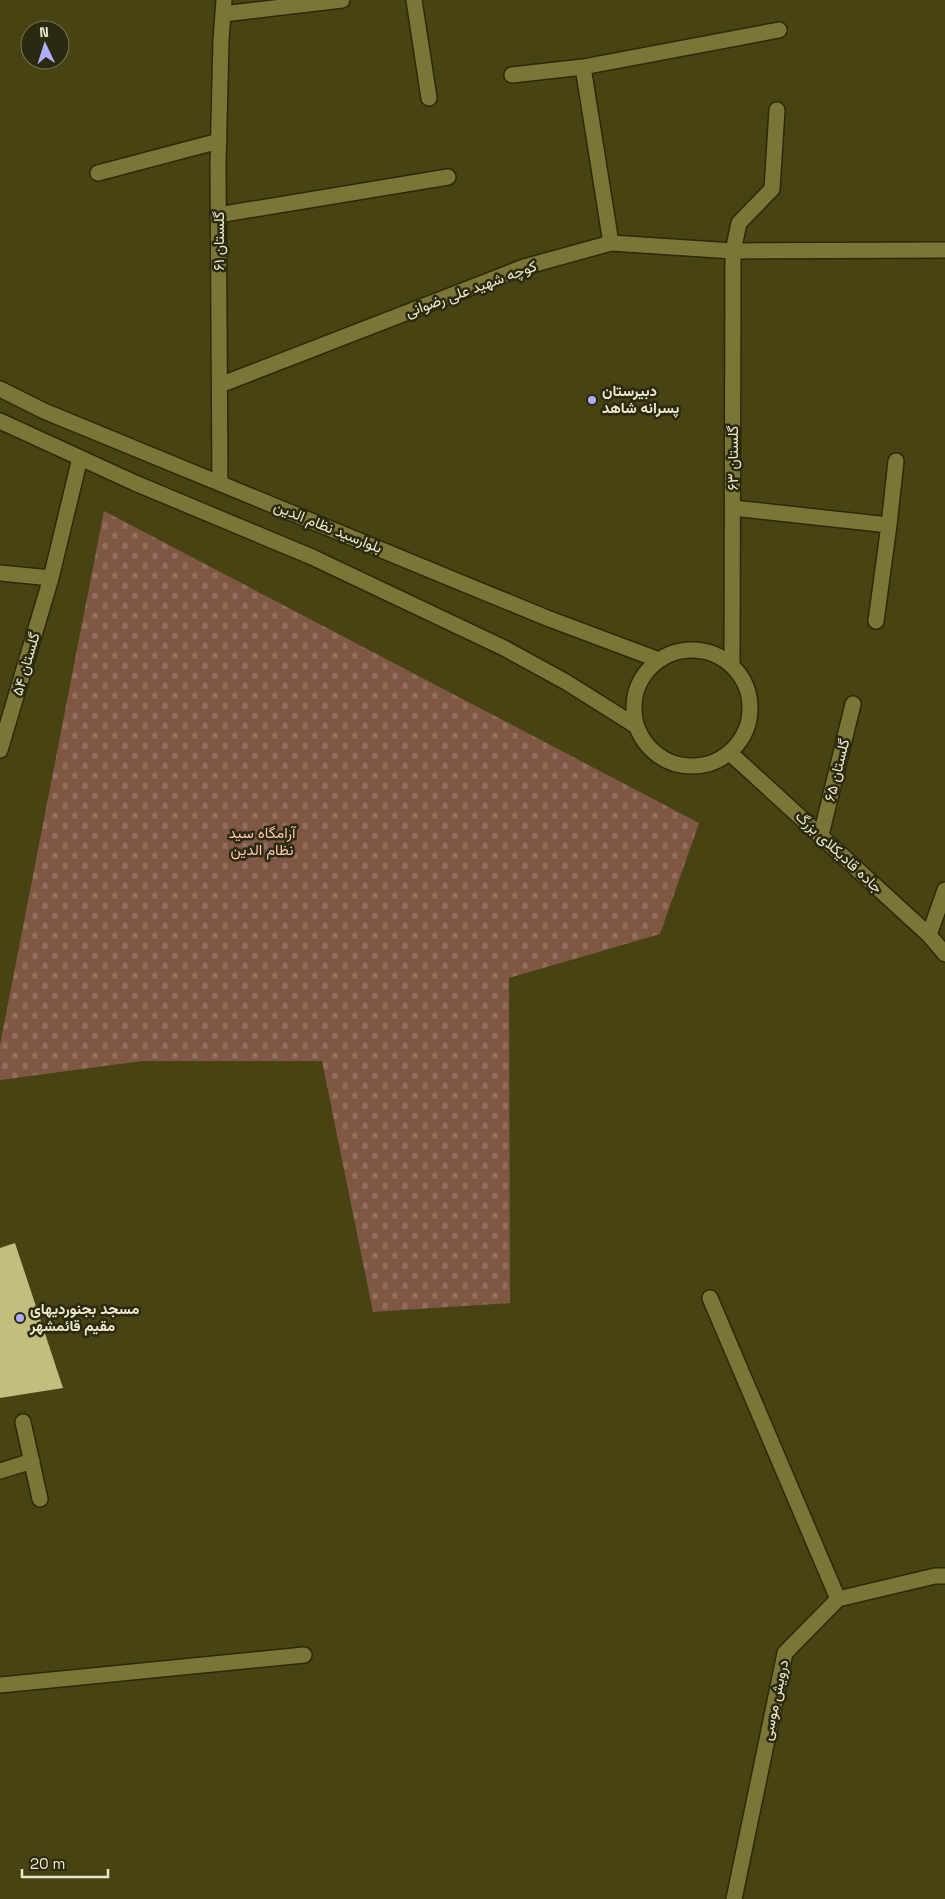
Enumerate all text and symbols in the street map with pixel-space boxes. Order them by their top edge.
north arrow [20,20,70,70]
text: N [39,23,49,41]
street label: گلستان ۶۱ [209,211,228,271]
street label: کوچه شهید علی رضوانی [403,256,540,322]
place label: دبیرستان پسرانه شاهد [602,381,679,418]
marker: دبیرستان پسرانه شاهد [586,394,598,406]
street label: گلستان ۶۳ [723,425,742,490]
street label: بلوارسید نظام الدین [271,496,385,558]
street label: گلستان ۵۴ [7,630,44,698]
street label: گلستان ۶۵ [820,736,854,803]
street label: جاده قادیکلای بزرگ [791,806,887,898]
park label: آرامگاه سید نظام الدین [229,823,297,860]
place label: مسجد بجنوردیهای مقیم قائمشهر [29,1299,139,1336]
marker: مسجد بجنوردیهای مقیم قائمشهر [14,1312,26,1324]
street label: درویش موسی [757,1658,793,1742]
scale bar [22,1846,109,1878]
text: 20 m [30,1854,65,1873]

